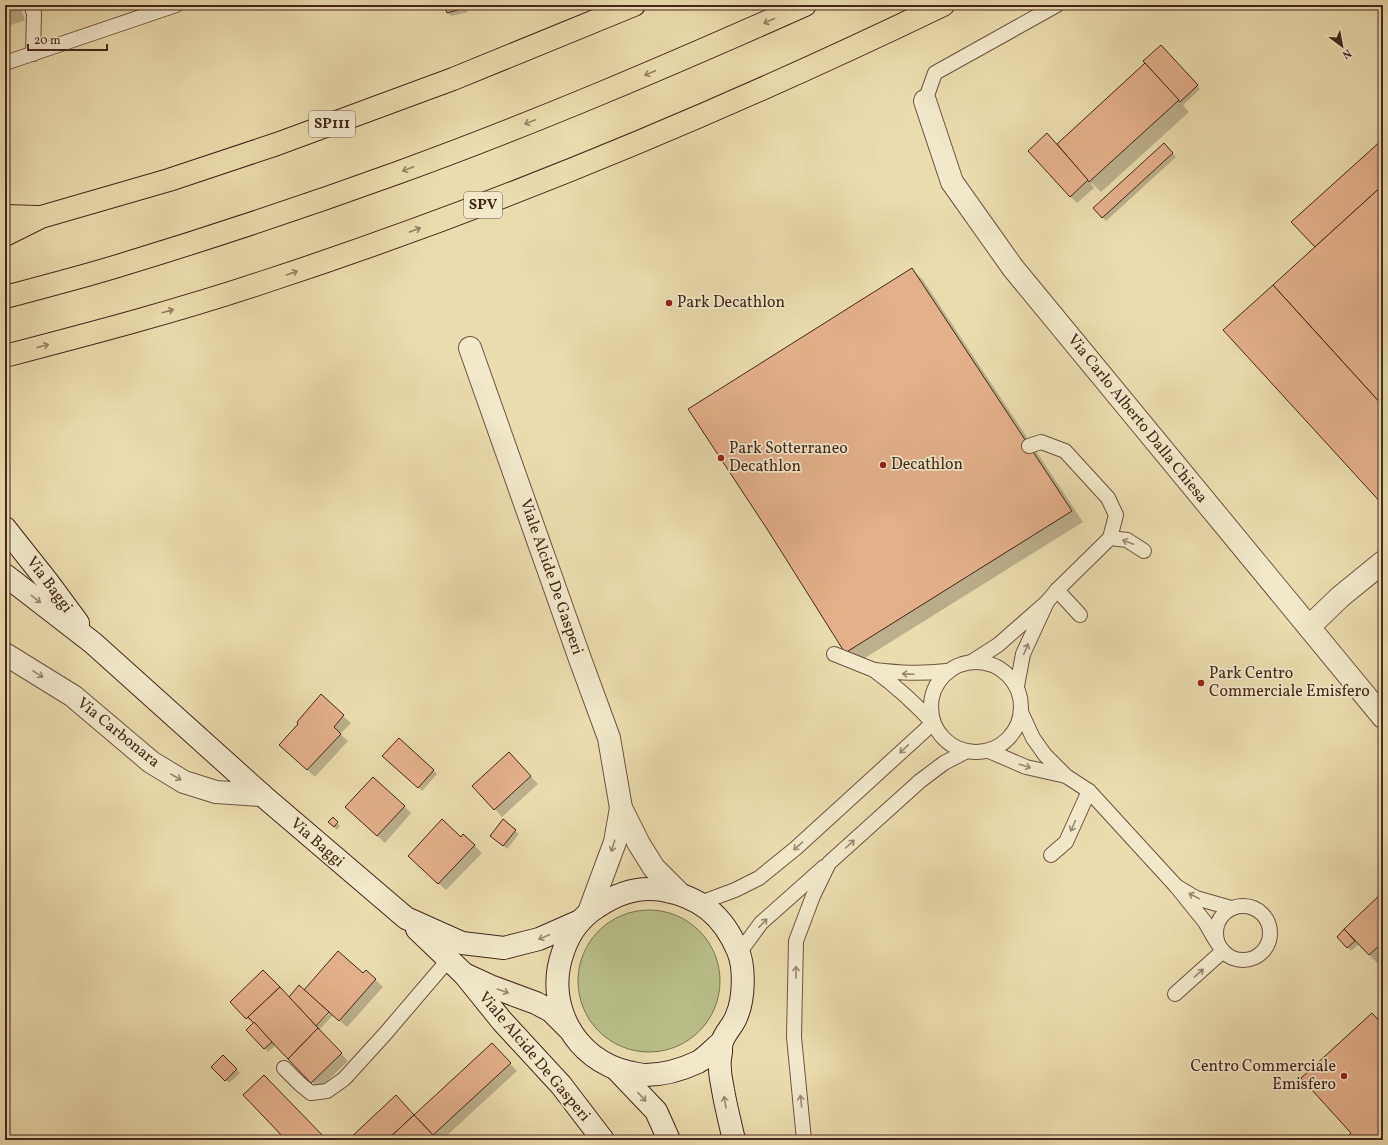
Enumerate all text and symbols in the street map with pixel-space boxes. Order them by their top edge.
one-way arrow [764,18,776,25]
scale bar [28,26,107,52]
north arrow [1322,26,1362,66]
text: 20 m [34,33,61,49]
text: N [1339,45,1354,62]
one-way arrow [645,70,657,77]
road number: SP111 [309,111,355,137]
one-way arrow [524,119,536,127]
one-way arrow [403,165,415,173]
road number: SPV [464,192,502,218]
one-way arrow [408,225,420,233]
one-way arrow [286,268,298,276]
place label: Park Decathlon [677,292,785,314]
marker: Park Decathlon [664,298,674,308]
one-way arrow [161,307,174,314]
street label: Via Carlo Alberto Dalla Chiesa [1062,330,1212,508]
one-way arrow [36,342,49,349]
place label: Park Sotterraneo Decathlon [729,438,848,478]
marker: Park Sotterraneo Decathlon [716,453,726,463]
place label: Decathlon [891,454,963,476]
marker: Decathlon [878,460,888,470]
street label: Viale Alcide De Gasperi [514,496,588,658]
one-way arrow [1123,538,1135,546]
street label: Via Baggi [21,552,78,618]
one-way arrow [30,594,41,603]
one-way arrow [1023,643,1030,655]
place label: Park Centro Commerciale Emisfero [1209,663,1370,703]
one-way arrow [902,670,915,677]
one-way arrow [32,671,44,679]
marker: Park Centro Commerciale Emisfero [1196,678,1206,688]
street label: Via Carbonara [72,693,164,773]
one-way arrow [899,744,909,754]
one-way arrow [1018,763,1031,770]
one-way arrow [170,773,182,781]
street label: Via Baggi [285,813,349,873]
one-way arrow [1069,819,1076,831]
one-way arrow [609,839,616,852]
one-way arrow [845,839,856,848]
one-way arrow [793,842,803,851]
one-way arrow [1188,892,1200,899]
one-way arrow [758,918,767,928]
one-way arrow [538,933,550,941]
one-way arrow [792,966,799,979]
one-way arrow [1193,968,1204,977]
street label: Viale Alcide De Gasperi [473,987,595,1127]
one-way arrow [496,988,509,995]
place label: Centro Commerciale Emisfero [1191,1056,1336,1096]
marker: Centro Commerciale Emisfero [1339,1071,1349,1081]
one-way arrow [638,1092,647,1102]
one-way arrow [797,1095,804,1108]
one-way arrow [721,1096,729,1109]

